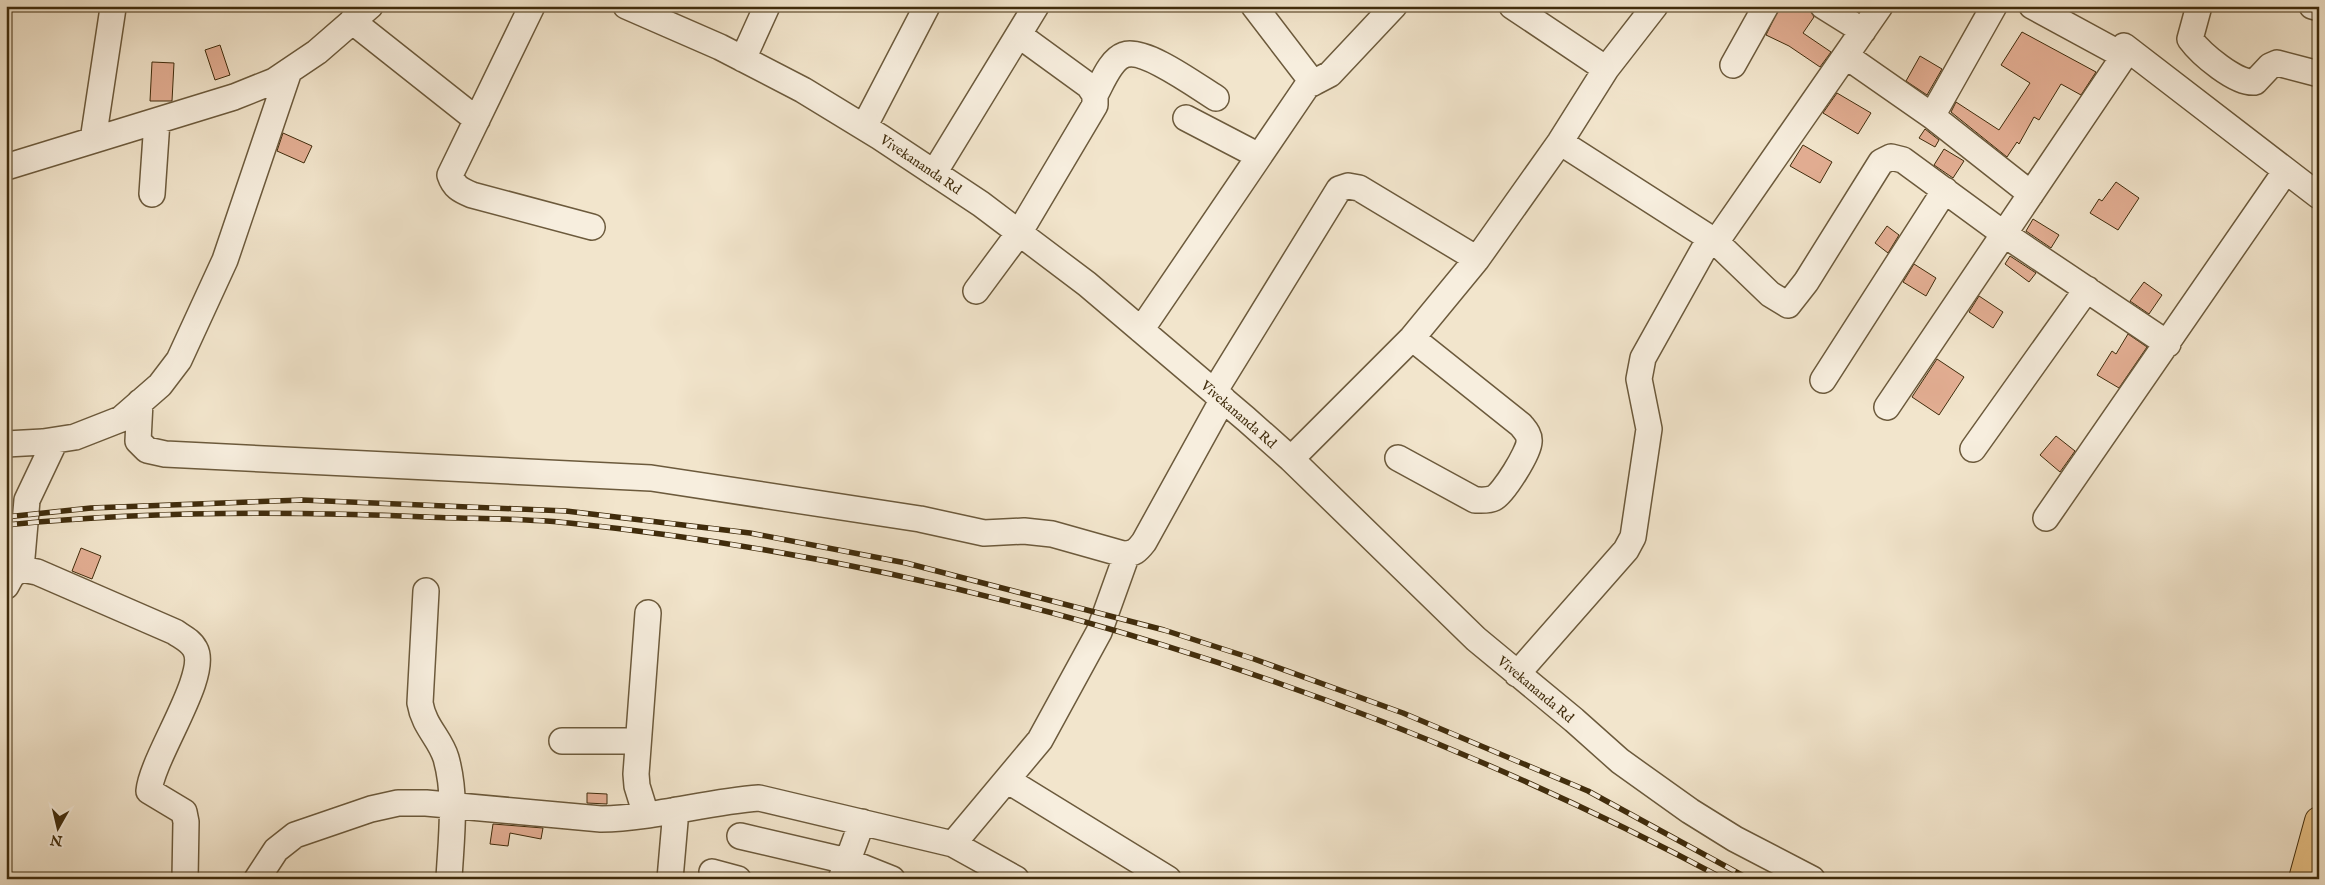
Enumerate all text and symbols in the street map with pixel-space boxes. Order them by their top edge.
street label: Vivekananda Rd [875,130,965,199]
street label: Vivekananda Rd [1196,376,1280,453]
street label: Vivekananda Rd [1493,652,1578,727]
north arrow [32,802,82,852]
text: N [49,830,65,850]

